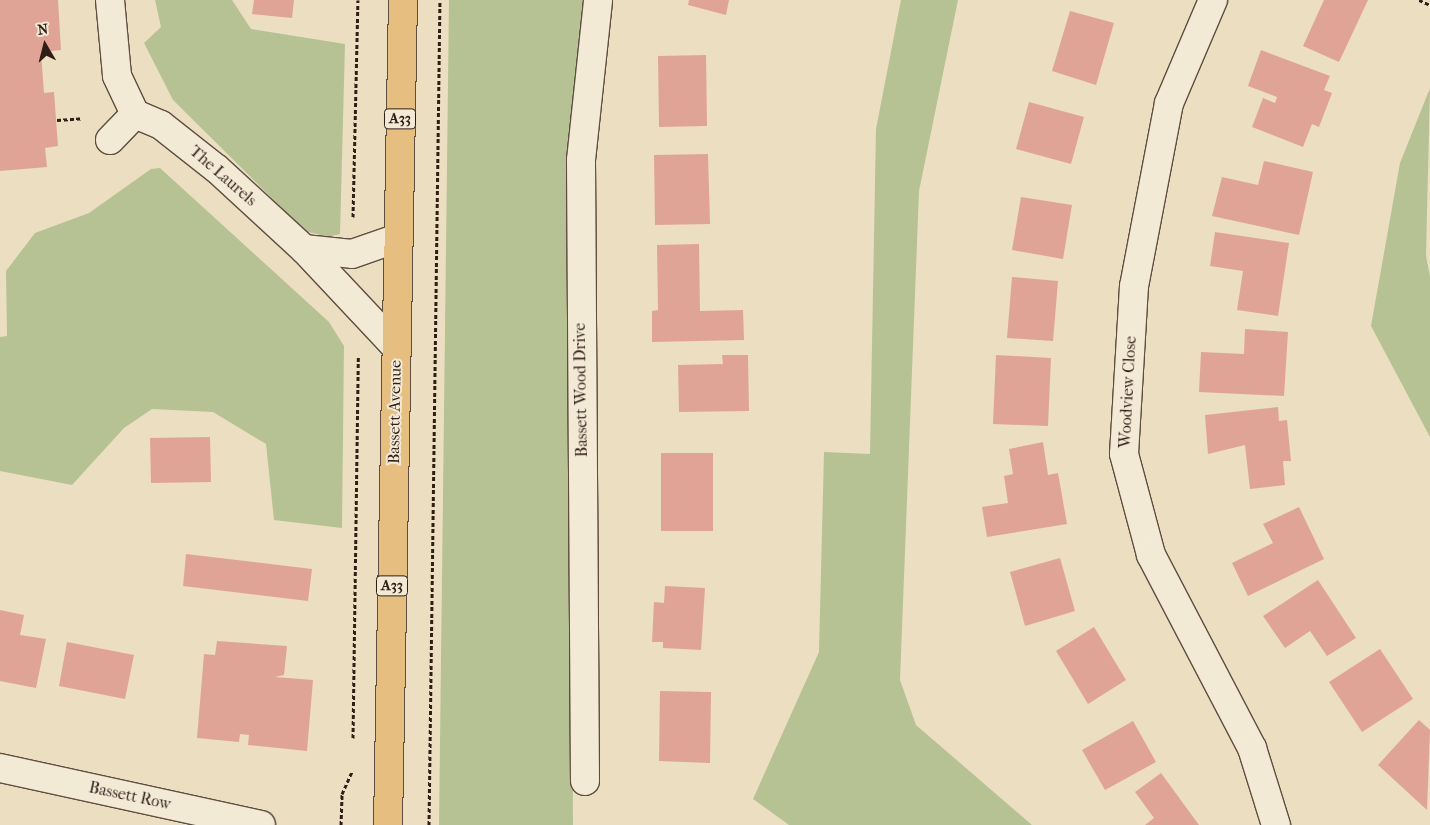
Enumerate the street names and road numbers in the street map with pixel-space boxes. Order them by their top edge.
road number: A33 [384,106,416,132]
street label: The Laurels [186,142,260,210]
street label: Bassett Wood Drive [570,323,592,457]
street label: Woodview Close [1115,335,1141,449]
street label: Bassett Avenue [384,360,406,464]
road number: A33 [376,574,408,598]
street label: Bassett Row [87,778,173,814]

